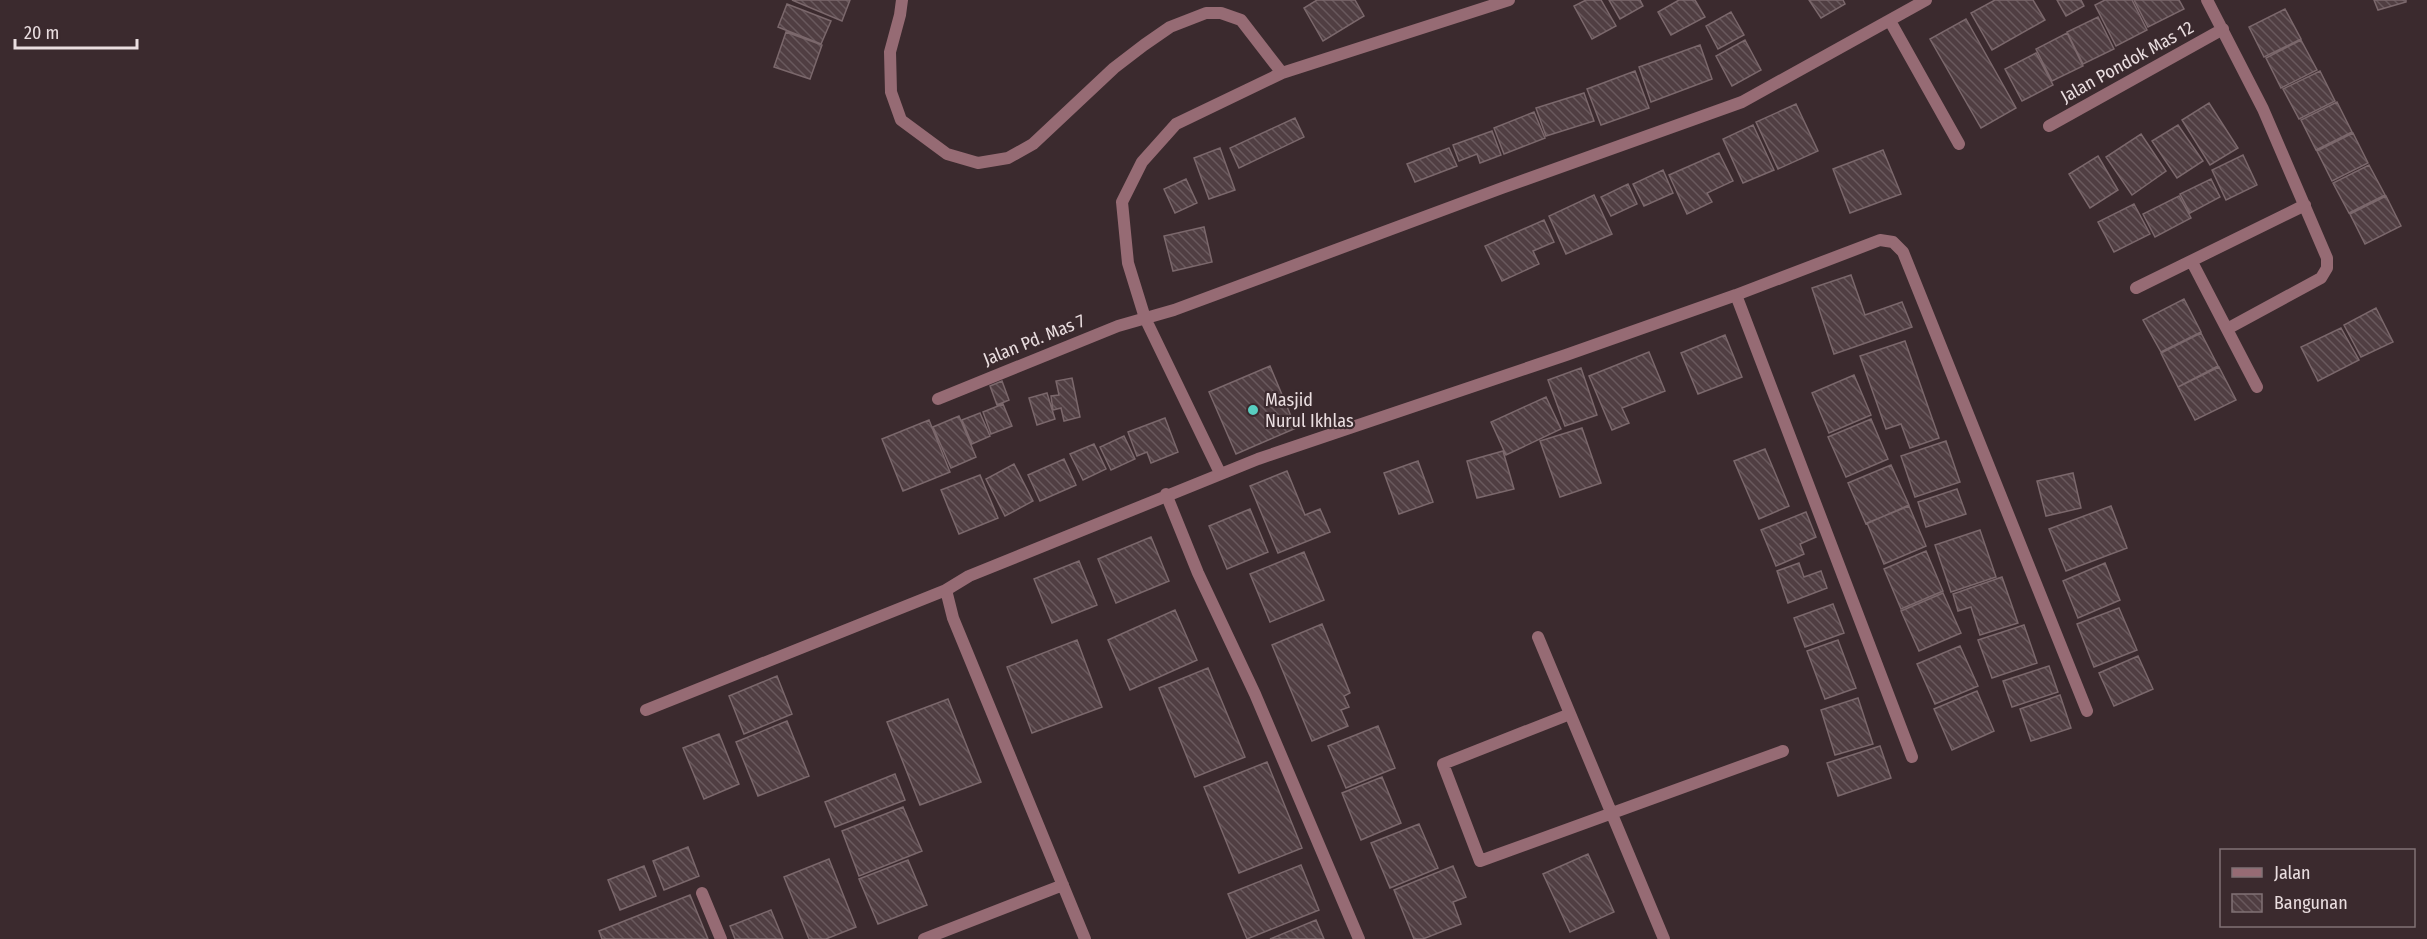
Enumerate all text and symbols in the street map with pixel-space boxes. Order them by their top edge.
scale bar [15,12,136,50]
street label: Jalan Pondok Mas 12 [2057,16,2197,108]
text: 20 m [24,22,59,44]
street label: Jalan Pd. Mas 7 [980,310,1088,370]
place label: Masjid Nurul Ikhlas [1265,389,1354,432]
marker: Masjid Nurul Ikhlas [1246,403,1260,417]
legend [2220,849,2415,927]
text: Jalan [2274,862,2311,884]
text: Bangunan [2274,892,2348,914]

